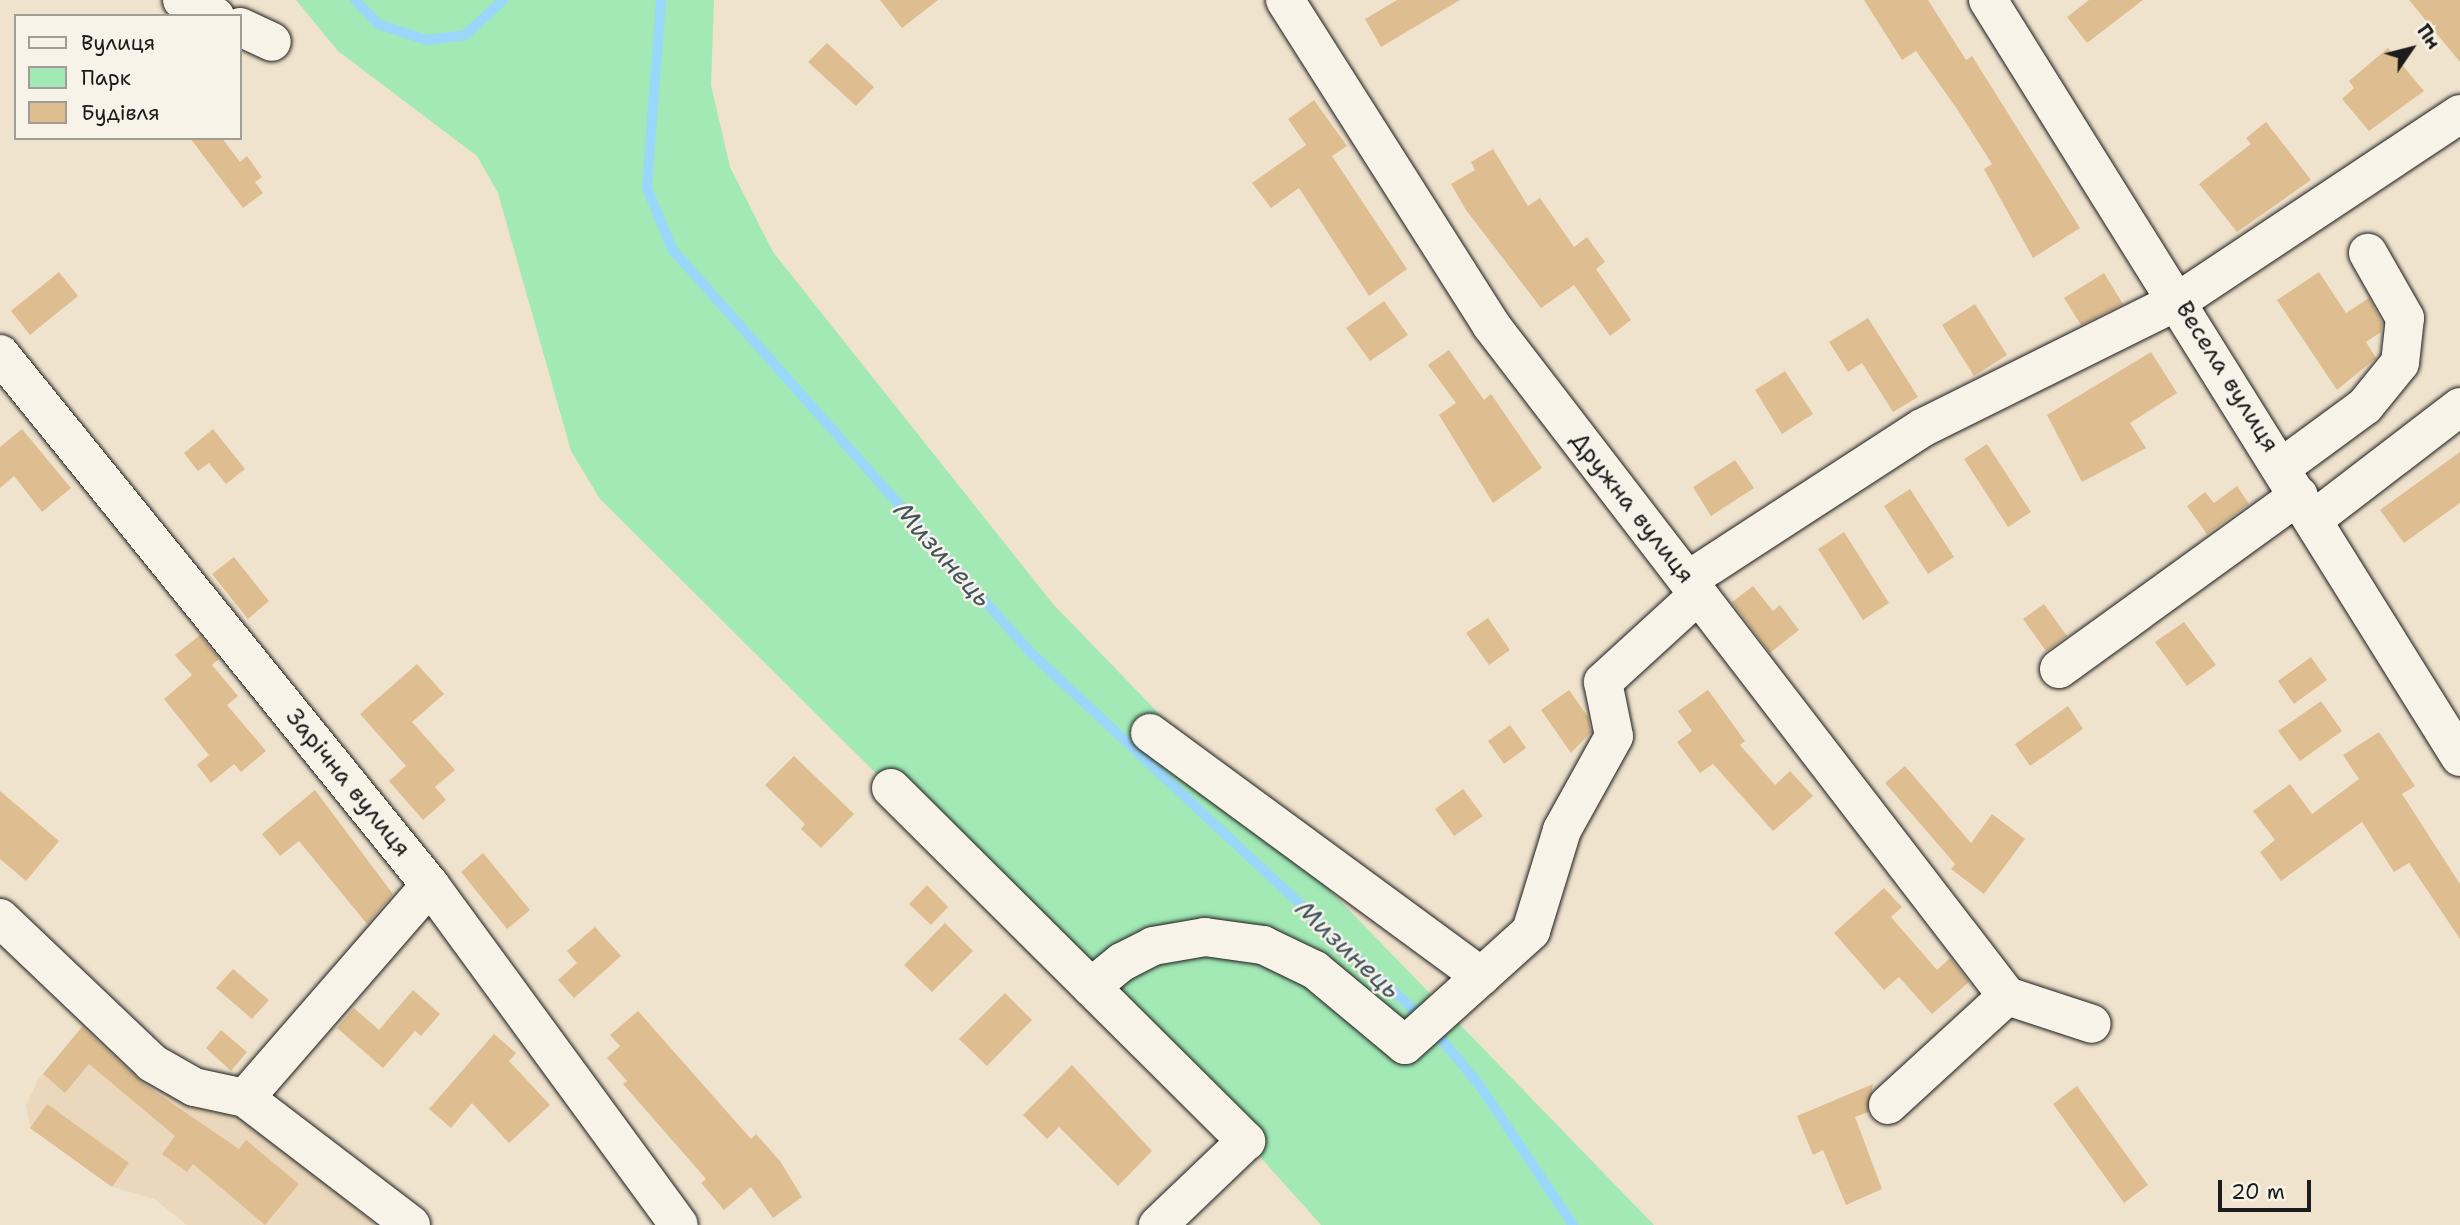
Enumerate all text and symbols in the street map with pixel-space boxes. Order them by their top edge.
legend [14,14,242,140]
north arrow [2376,14,2446,84]
text: Пн [2411,19,2446,54]
text: Вулиця [81,29,155,57]
text: Парк [81,64,131,92]
text: Будівля [81,99,160,127]
street label: Весела вулиця [2169,296,2285,458]
street label: Дружна вулиця [1564,427,1700,589]
water label: Мизинець [887,495,999,613]
street label: Зарічна вулиця [279,703,417,863]
water label: Мизинець [1289,893,1407,1005]
scale bar [2222,1166,2315,1210]
text: 20 m [2231,1178,2285,1206]

